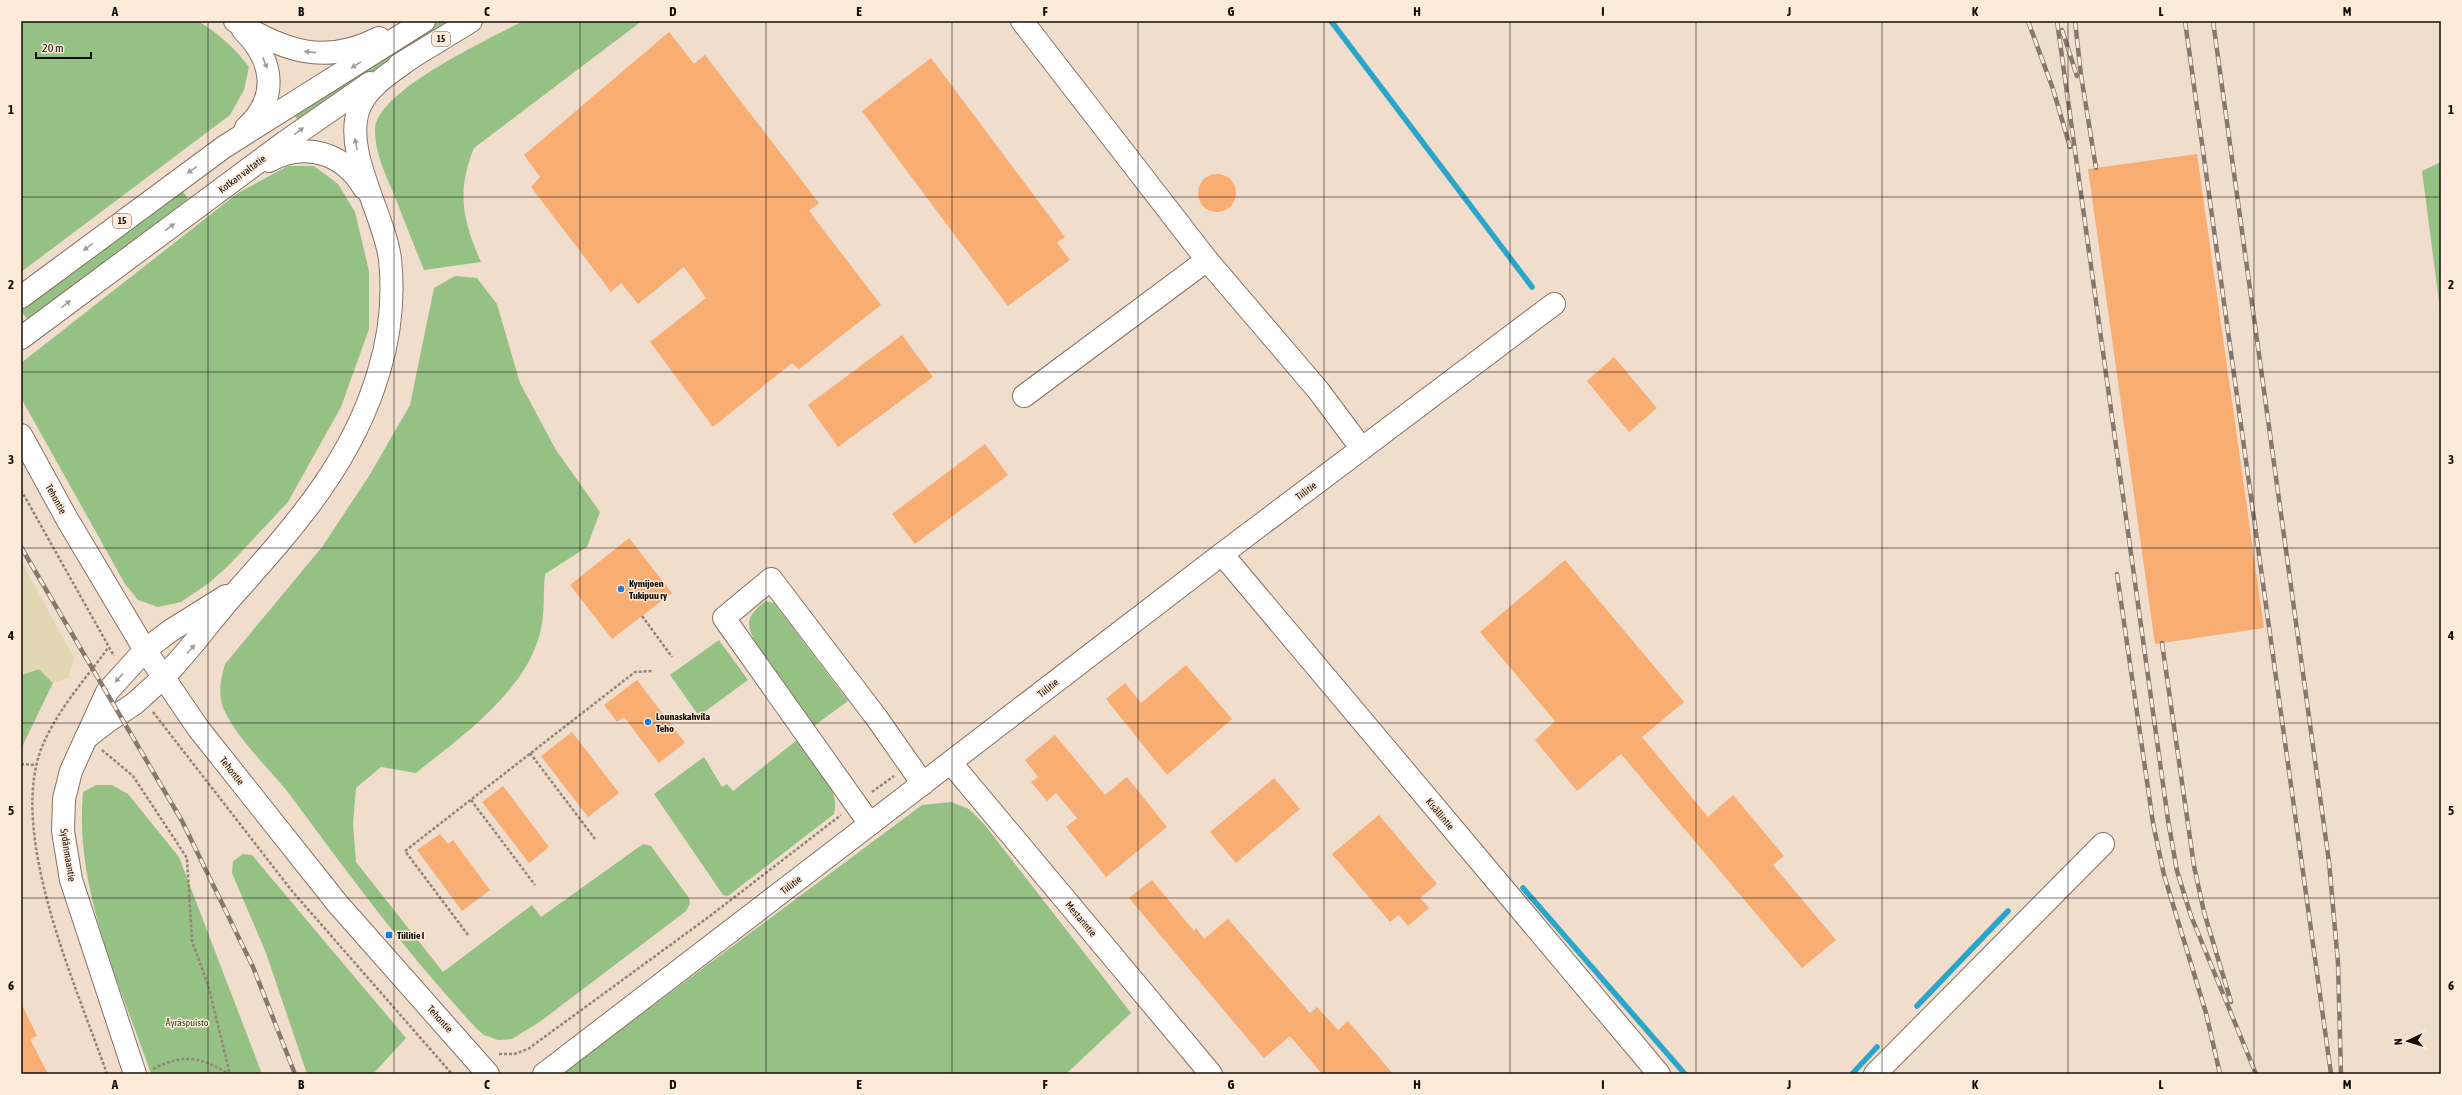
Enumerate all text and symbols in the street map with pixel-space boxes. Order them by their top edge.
text: A [111,4,119,19]
text: B [298,4,305,19]
text: C [484,4,490,19]
text: D [669,4,677,19]
text: E [856,4,862,19]
text: F [1042,4,1048,19]
text: G [1228,4,1235,19]
text: H [1413,4,1421,19]
text: I [1601,4,1605,19]
text: J [1786,4,1791,19]
text: K [1972,4,1979,19]
text: L [2158,4,2164,19]
text: M [2343,4,2352,19]
road number: 15 [432,32,450,46]
scale bar [36,34,91,60]
text: 20 m [42,41,64,55]
one-way arrow [304,49,316,56]
one-way arrow [262,57,268,69]
one-way arrow [350,61,362,68]
text: 1 [8,102,14,117]
text: 1 [2448,102,2454,117]
one-way arrow [294,127,305,135]
one-way arrow [352,138,358,150]
street label: Kotkan valtatie [216,152,268,195]
one-way arrow [187,166,198,174]
road number: 15 [113,214,131,228]
one-way arrow [165,223,175,231]
one-way arrow [82,243,93,251]
text: 2 [8,277,14,292]
text: 2 [2448,277,2454,292]
one-way arrow [60,300,71,308]
text: 3 [8,452,14,467]
text: 3 [2448,452,2454,467]
street label: Tiilitie [1293,479,1319,502]
street label: Tehontie [43,482,69,516]
place label: Kymijoen Tukipuu ry [629,578,668,601]
marker: Kymijoen Tukipuu ry [616,584,626,594]
text: 4 [7,628,14,643]
text: 4 [2447,628,2454,643]
one-way arrow [186,644,195,654]
one-way arrow [114,673,123,683]
street label: Tiilitie [1035,676,1061,700]
place label: Lounaskahvila Teho [656,711,710,734]
marker: Lounaskahvila Teho [643,717,653,727]
street label: Tehontie [218,755,247,788]
street label: Kisällintie [1424,796,1457,832]
text: 5 [8,803,14,818]
text: 5 [2448,803,2454,818]
street label: Sydänmaantie [58,828,78,883]
street label: Tiilitie [778,873,804,897]
street label: Mestarintie [1063,899,1099,939]
marker: Tiilitie I [384,930,394,940]
place label: Tiilitie I [397,930,425,941]
text: 6 [8,978,14,993]
text: 6 [2448,978,2454,993]
street label: Tehontie [425,1003,455,1035]
park label: Äyräspuisto [166,1017,209,1028]
north arrow [2388,1021,2428,1061]
text: N [2392,1038,2404,1045]
text: A [111,1077,119,1092]
text: B [298,1077,305,1092]
text: C [484,1077,490,1092]
text: D [669,1077,677,1092]
text: E [856,1077,862,1092]
text: F [1042,1077,1048,1092]
text: G [1228,1077,1235,1092]
text: H [1413,1077,1421,1092]
text: I [1601,1077,1605,1092]
text: J [1786,1077,1791,1092]
text: K [1972,1077,1979,1092]
text: L [2158,1077,2164,1092]
text: M [2343,1077,2352,1092]

